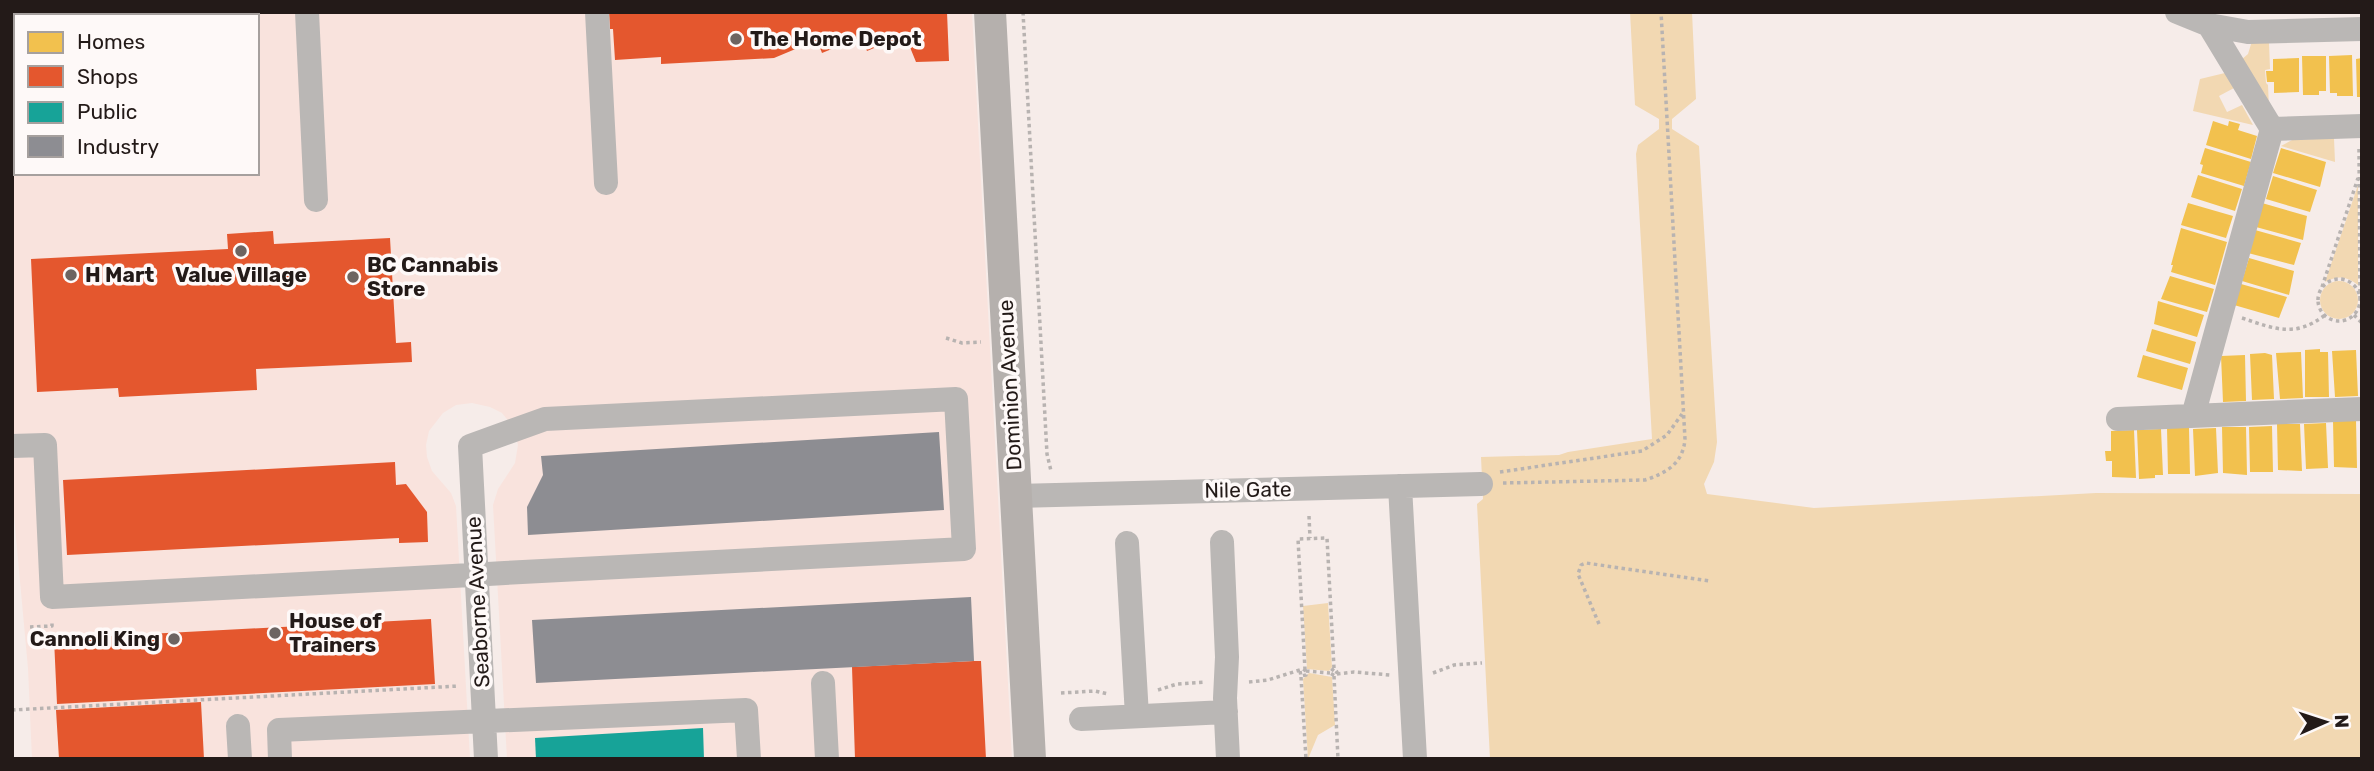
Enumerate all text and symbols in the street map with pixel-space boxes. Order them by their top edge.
legend [14,14,259,175]
place label: The Home Depot [750,26,922,51]
text: Homes [77,29,145,54]
marker: The Home Depot [728,31,744,47]
text: Shops [77,64,138,89]
text: Public [77,99,137,124]
text: Industry [77,134,159,159]
marker: Value Village [233,243,249,259]
place label: BC Cannabis Store [367,252,498,301]
place label: H Mart [85,262,154,287]
place label: Value Village [175,262,307,287]
marker: H Mart [63,267,79,283]
marker: BC Cannabis Store [345,269,361,285]
street label: Dominion Avenue [993,299,1026,471]
street label: Nile Gate [1204,476,1292,503]
street label: Seaborne Avenue [461,516,494,688]
place label: House of Trainers [289,608,382,657]
marker: House of Trainers [267,625,283,641]
place label: Cannoli King [30,626,160,651]
marker: Cannoli King [166,631,182,647]
north arrow [2290,687,2360,757]
text: N [2330,714,2353,729]

